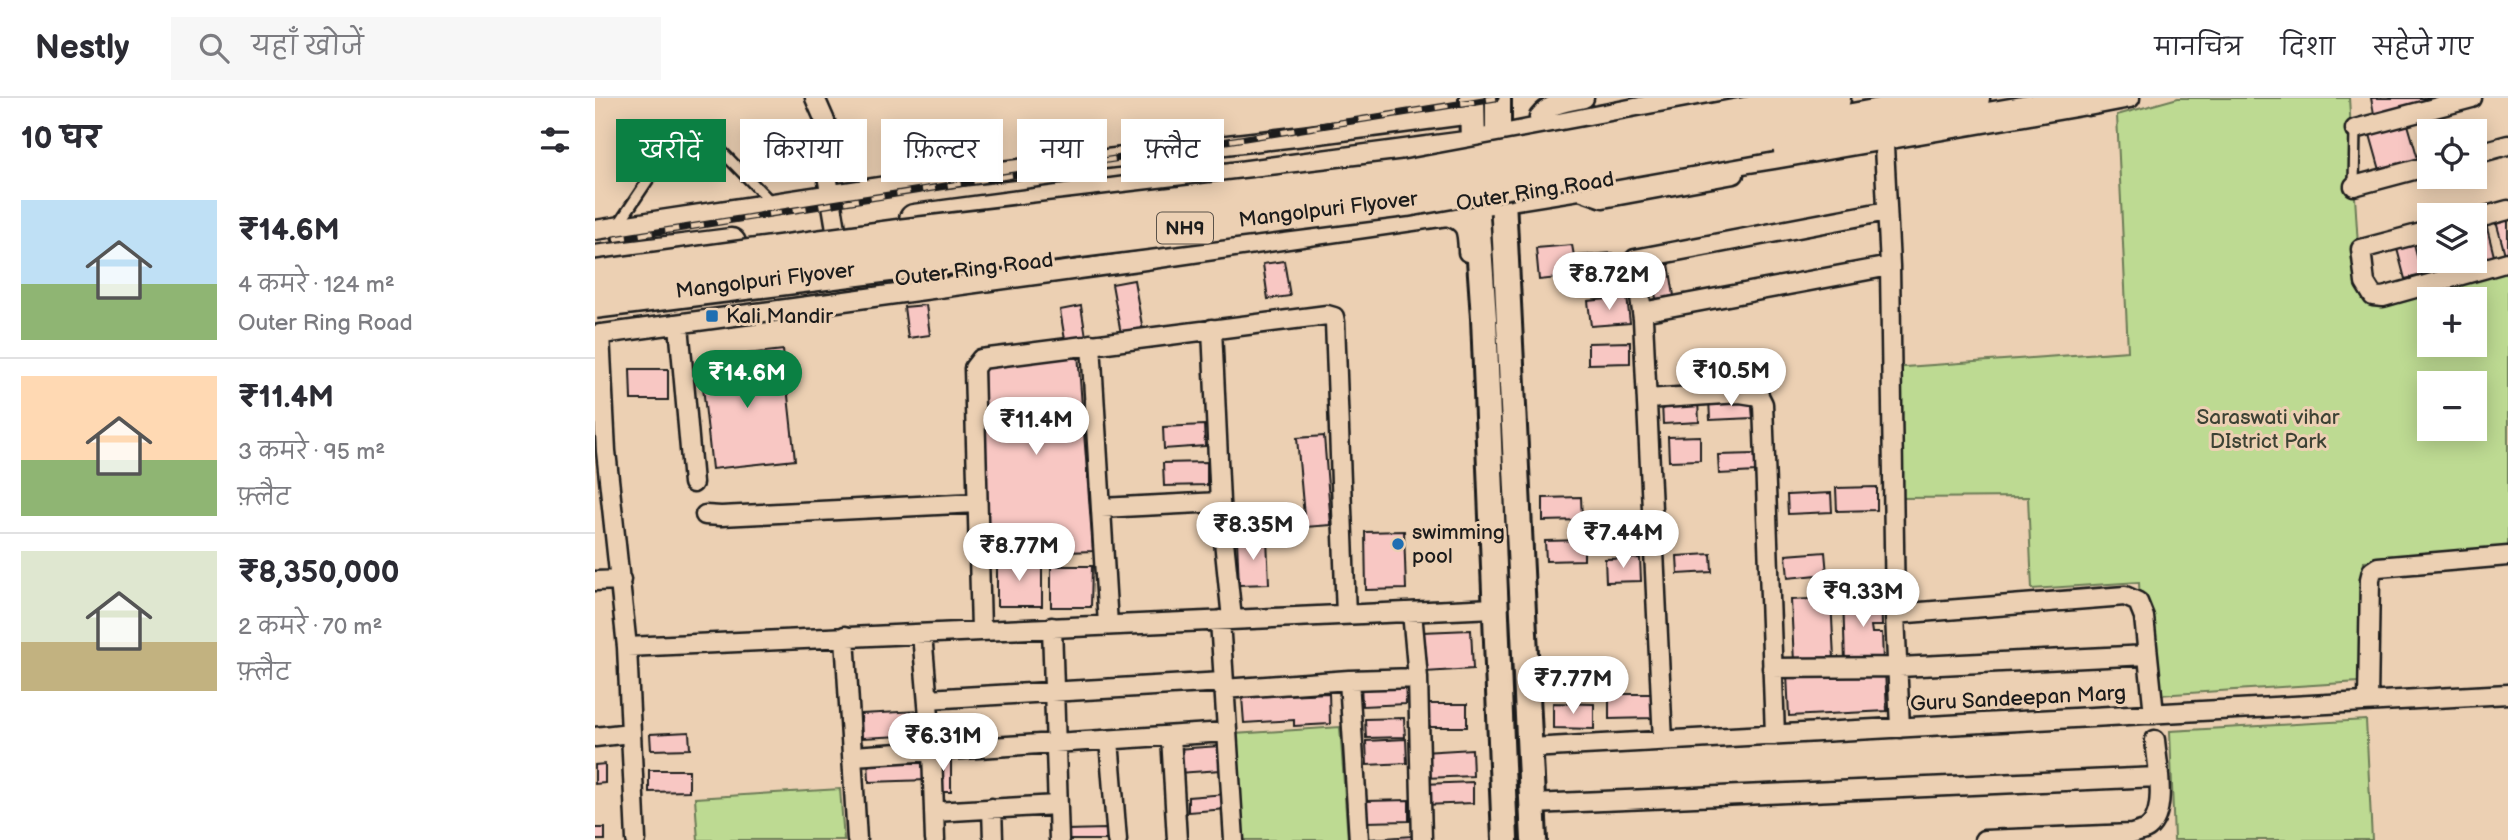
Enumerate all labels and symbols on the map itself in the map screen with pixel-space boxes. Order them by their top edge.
street label: Outer Ring Road [1454,167,1616,216]
street label: Mangolpuri Flyover [1237,186,1419,233]
road number: NH9 [1157,212,1213,244]
street label: Outer Ring Road [893,247,1055,292]
pin: ₹8.72M [1552,252,1666,312]
street label: Mangolpuri Flyover [674,257,856,304]
place label: Kali Mandir [726,304,833,329]
marker: Kali Mandir [704,308,720,324]
pin: ₹10.5M [1674,348,1788,408]
pin: ₹14.6M [690,350,804,410]
pin: ₹11.4M [979,398,1093,457]
park label: Saraswati vihar DIstrict Park [2197,405,2340,454]
pin: ₹8.35M [1196,503,1310,562]
pin: ₹7.44M [1566,510,1680,570]
place label: swimming pool [1412,520,1505,569]
pin: ₹8.77M [962,524,1076,583]
marker: swimming pool [1390,536,1406,552]
pin: ₹9.33M [1806,570,1920,629]
pin: ₹7.77M [1516,656,1630,716]
street label: Guru Sandeepan Marg [1909,680,2127,717]
pin: ₹6.31M [886,714,1000,773]

